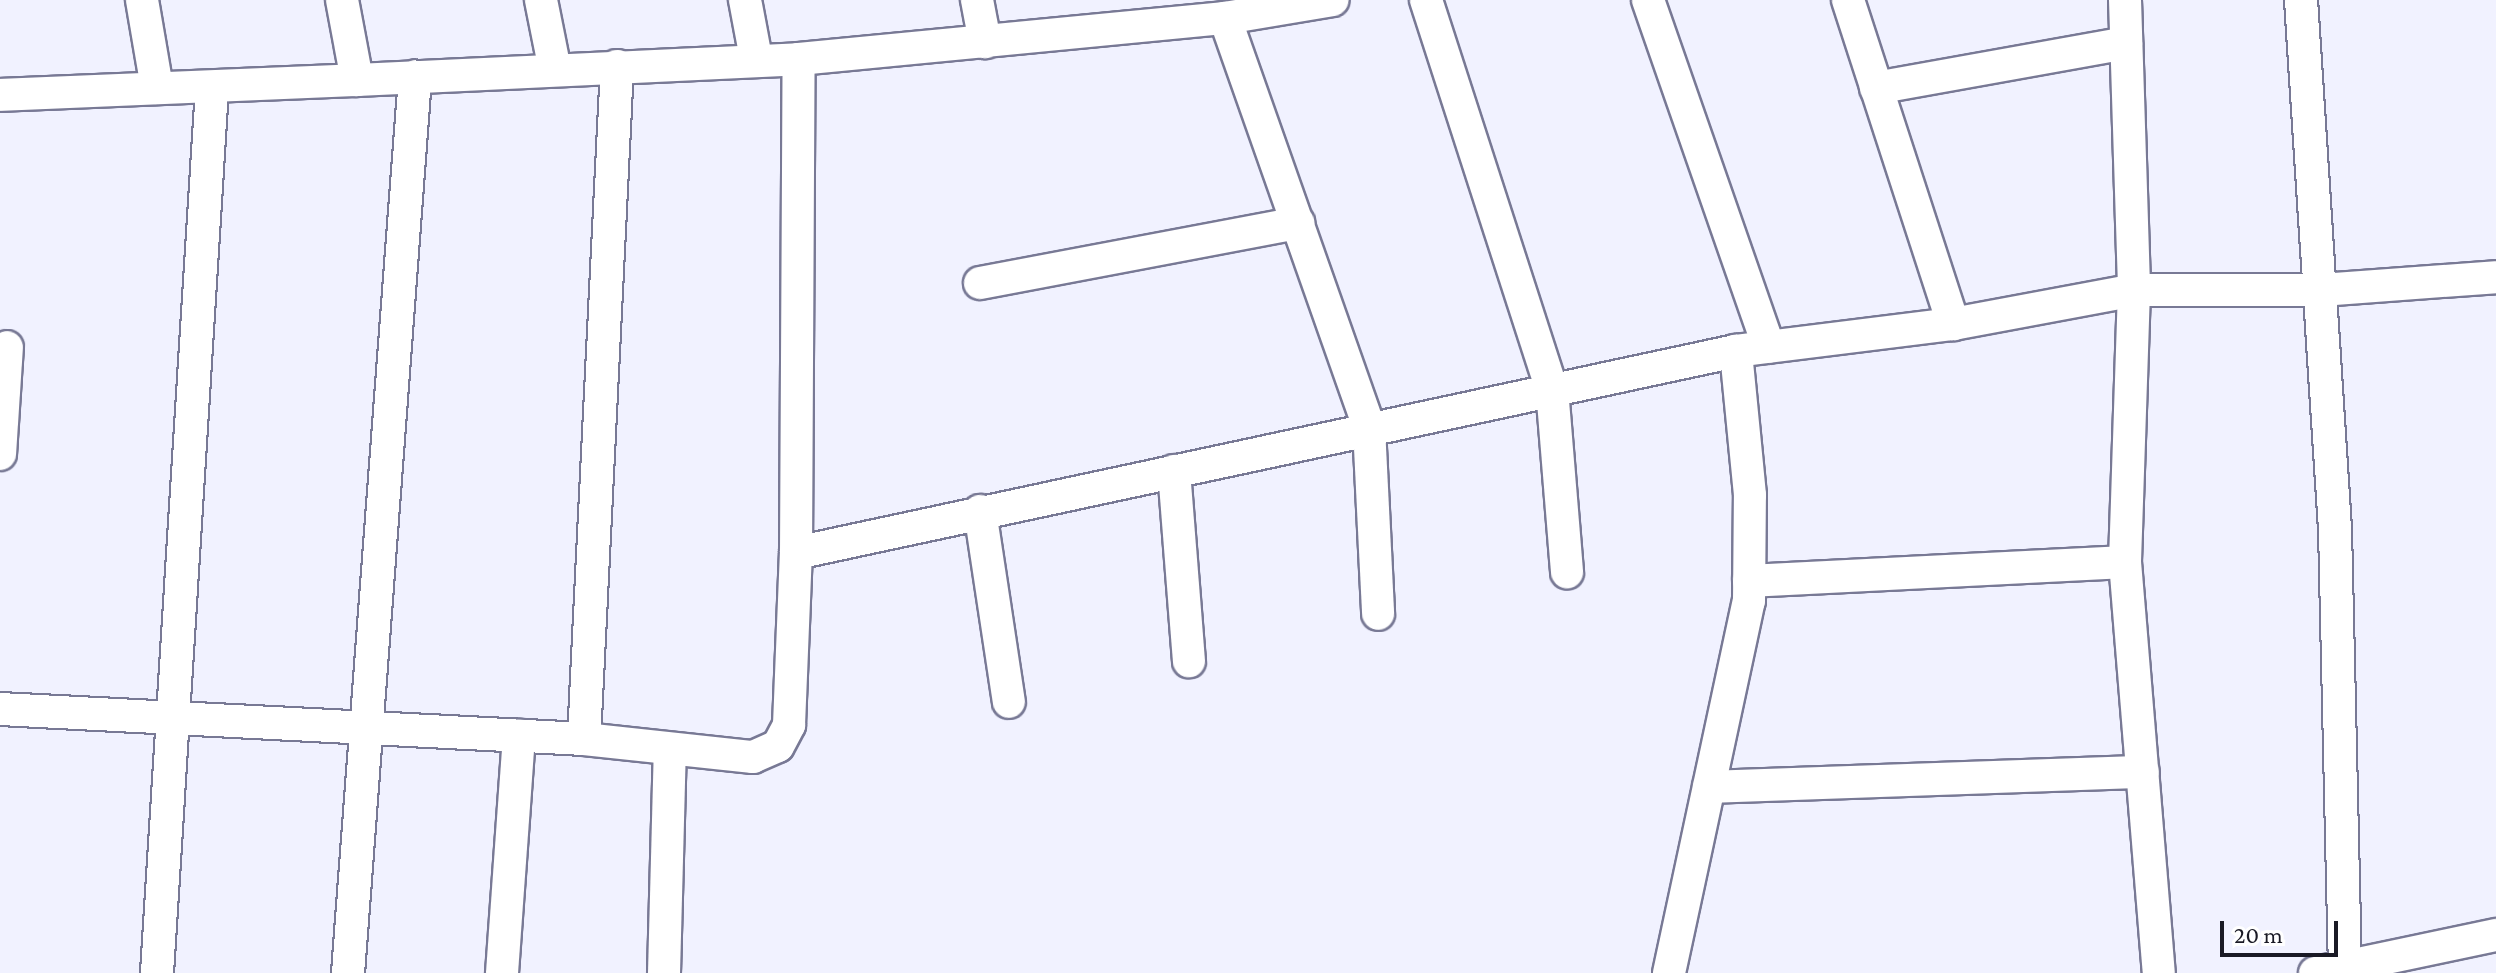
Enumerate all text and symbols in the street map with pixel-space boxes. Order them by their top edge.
scale bar [2224,905,2342,955]
text: 20 m [2234,921,2283,948]

